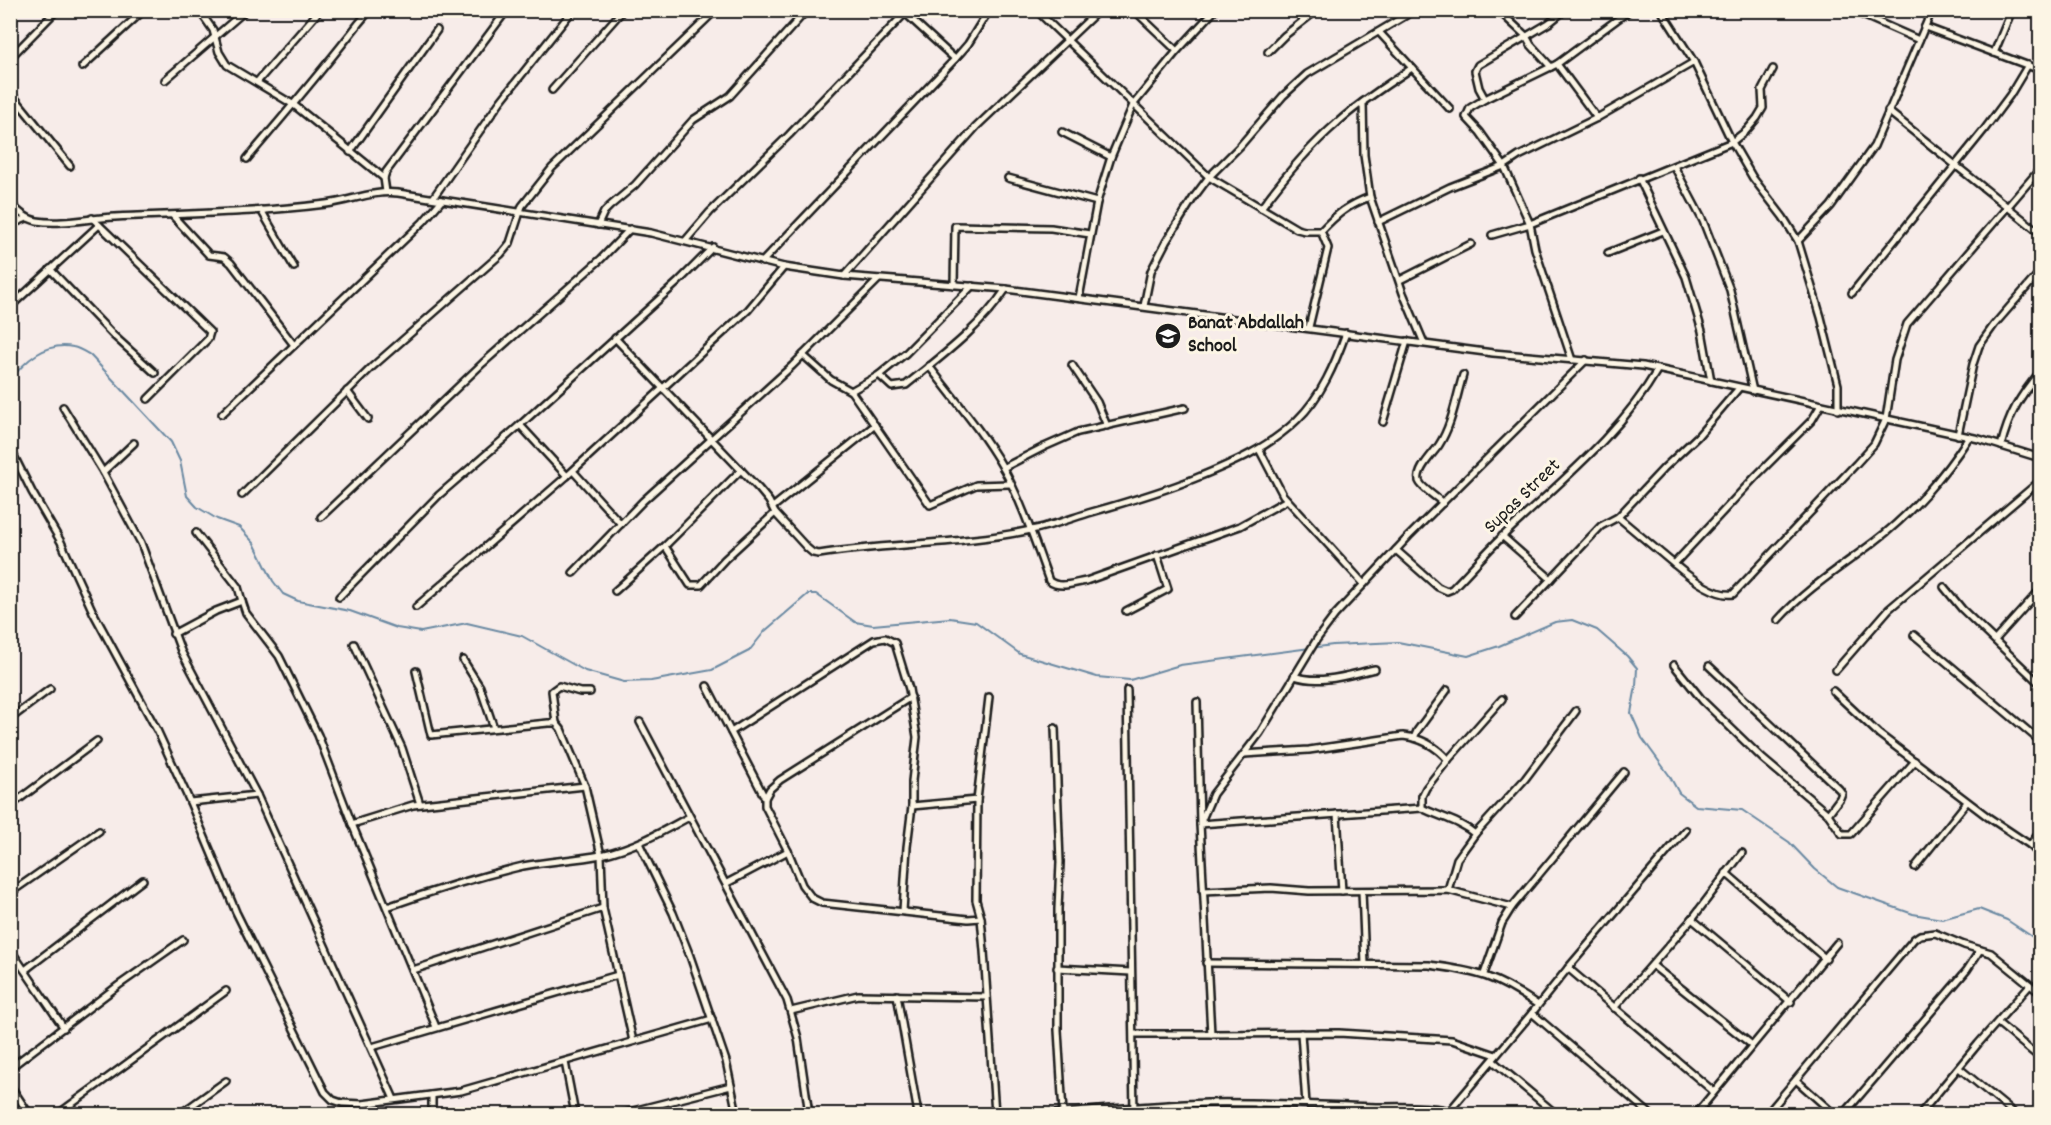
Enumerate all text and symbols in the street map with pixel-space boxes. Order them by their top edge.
place label: Banat Abdallah School [1188,310,1304,361]
school or university icon: Banat Abdallah School [1153,321,1183,351]
street label: Supas Street [1478,453,1568,541]

